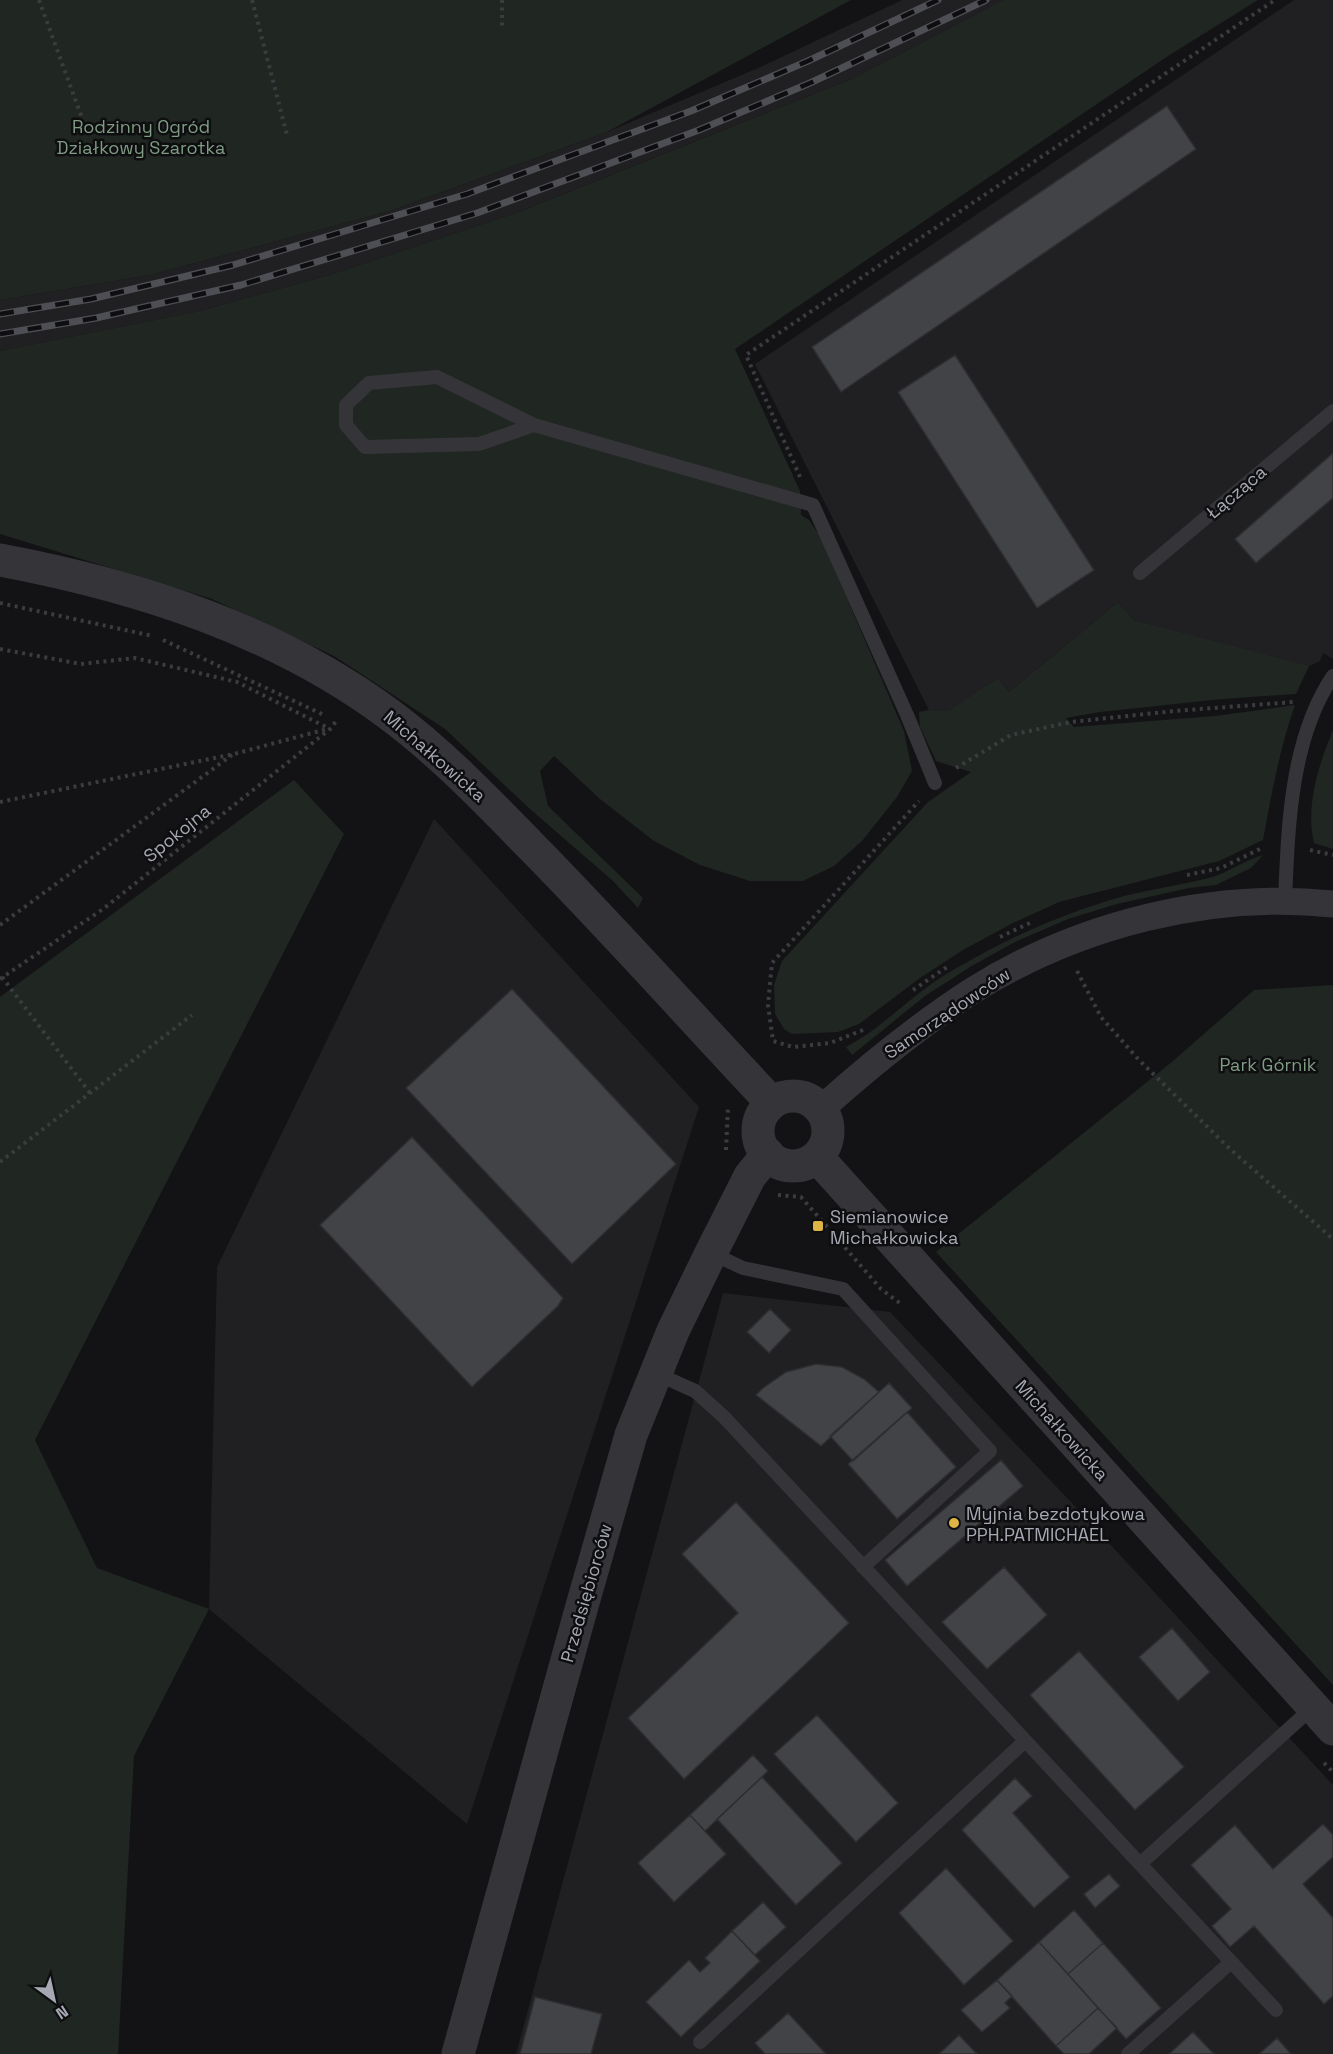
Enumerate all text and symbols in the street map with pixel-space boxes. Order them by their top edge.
park label: Rodzinny Ogród Działkowy Szarotka [57,115,225,159]
street label: Łącząca [1201,460,1271,524]
street label: Michałkowicka [379,705,491,807]
street label: Spokojna [139,799,215,867]
street label: Samorządowców [880,962,1014,1064]
park label: Park Górnik [1220,1053,1317,1076]
place label: Siemianowice Michałkowicka [830,1205,958,1249]
marker: Siemianowice Michałkowicka [811,1219,825,1233]
street label: Michałkowicka [1011,1375,1113,1485]
place label: Myjnia bezdotykowa PPH.PATMICHAEL [966,1502,1145,1546]
marker: Myjnia bezdotykowa PPH.PATMICHAEL [947,1516,961,1530]
street label: Przedsiębiorców [555,1521,617,1665]
north arrow [24,1970,84,2030]
text: N [52,2000,72,2024]

